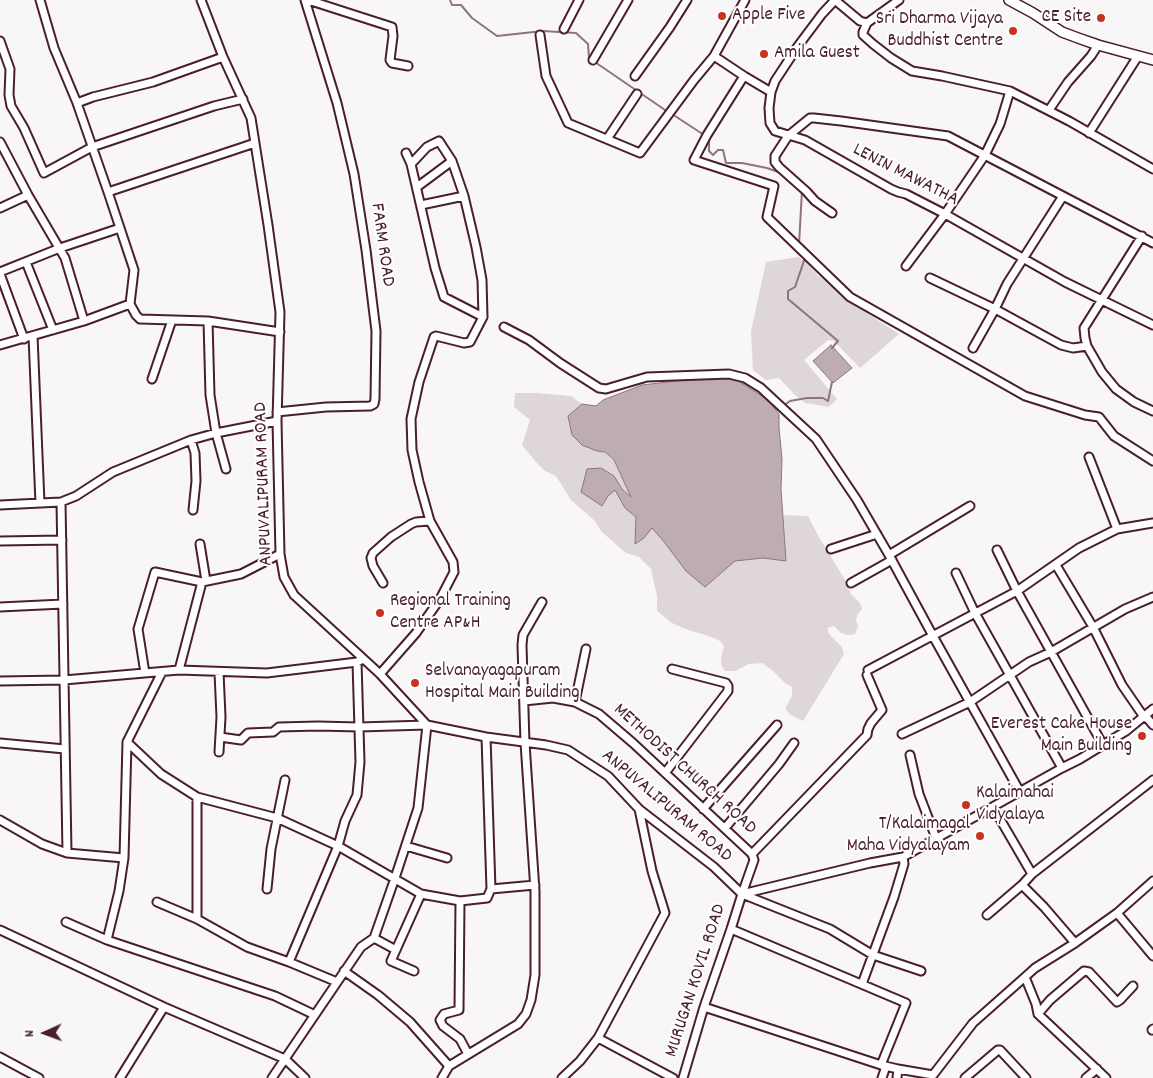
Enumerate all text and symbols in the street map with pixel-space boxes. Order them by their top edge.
place label: Apple Five [732,5,805,27]
place label: CE Site [1041,7,1091,29]
place label: Sri Dharma Vijaya Buddhist Centre [876,9,1003,53]
marker: Apple Five [716,10,728,22]
marker: CE Site [1095,12,1107,24]
marker: Sri Dharma Vijaya Buddhist Centre [1007,25,1019,37]
place label: Amila Guest [774,43,860,65]
marker: Amila Guest [758,48,770,60]
street label: LENIN MAWATHA [848,140,962,212]
street label: FARM ROAD [364,202,398,288]
street label: ANPUVALIPURAM ROAD [251,402,279,566]
place label: Regional Training Centre AP&H [390,591,511,635]
marker: Regional Training Centre AP&H [374,607,386,619]
place label: Selvanayagapuram Hospital Main Building [425,661,580,705]
marker: Selvanayagapuram Hospital Main Building [409,677,421,689]
street label: METHODIST CHURCH ROAD [608,700,760,840]
place label: Everest Cake House Main Building [991,714,1132,758]
marker: Everest Cake House Main Building [1136,730,1148,742]
street label: ANPUVALIPURAM ROAD [596,746,736,868]
place label: Kalaimahai Vidyalaya [976,783,1054,827]
marker: Kalaimahai Vidyalaya [960,799,972,811]
place label: T/Kalaimagal Maha Vidyalayam [847,814,970,858]
marker: T/Kalaimagal Maha Vidyalayam [974,830,986,842]
street label: MURUGAN KOVIL ROAD [662,902,732,1060]
north arrow [20,1008,70,1058]
text: N [20,1030,40,1037]

